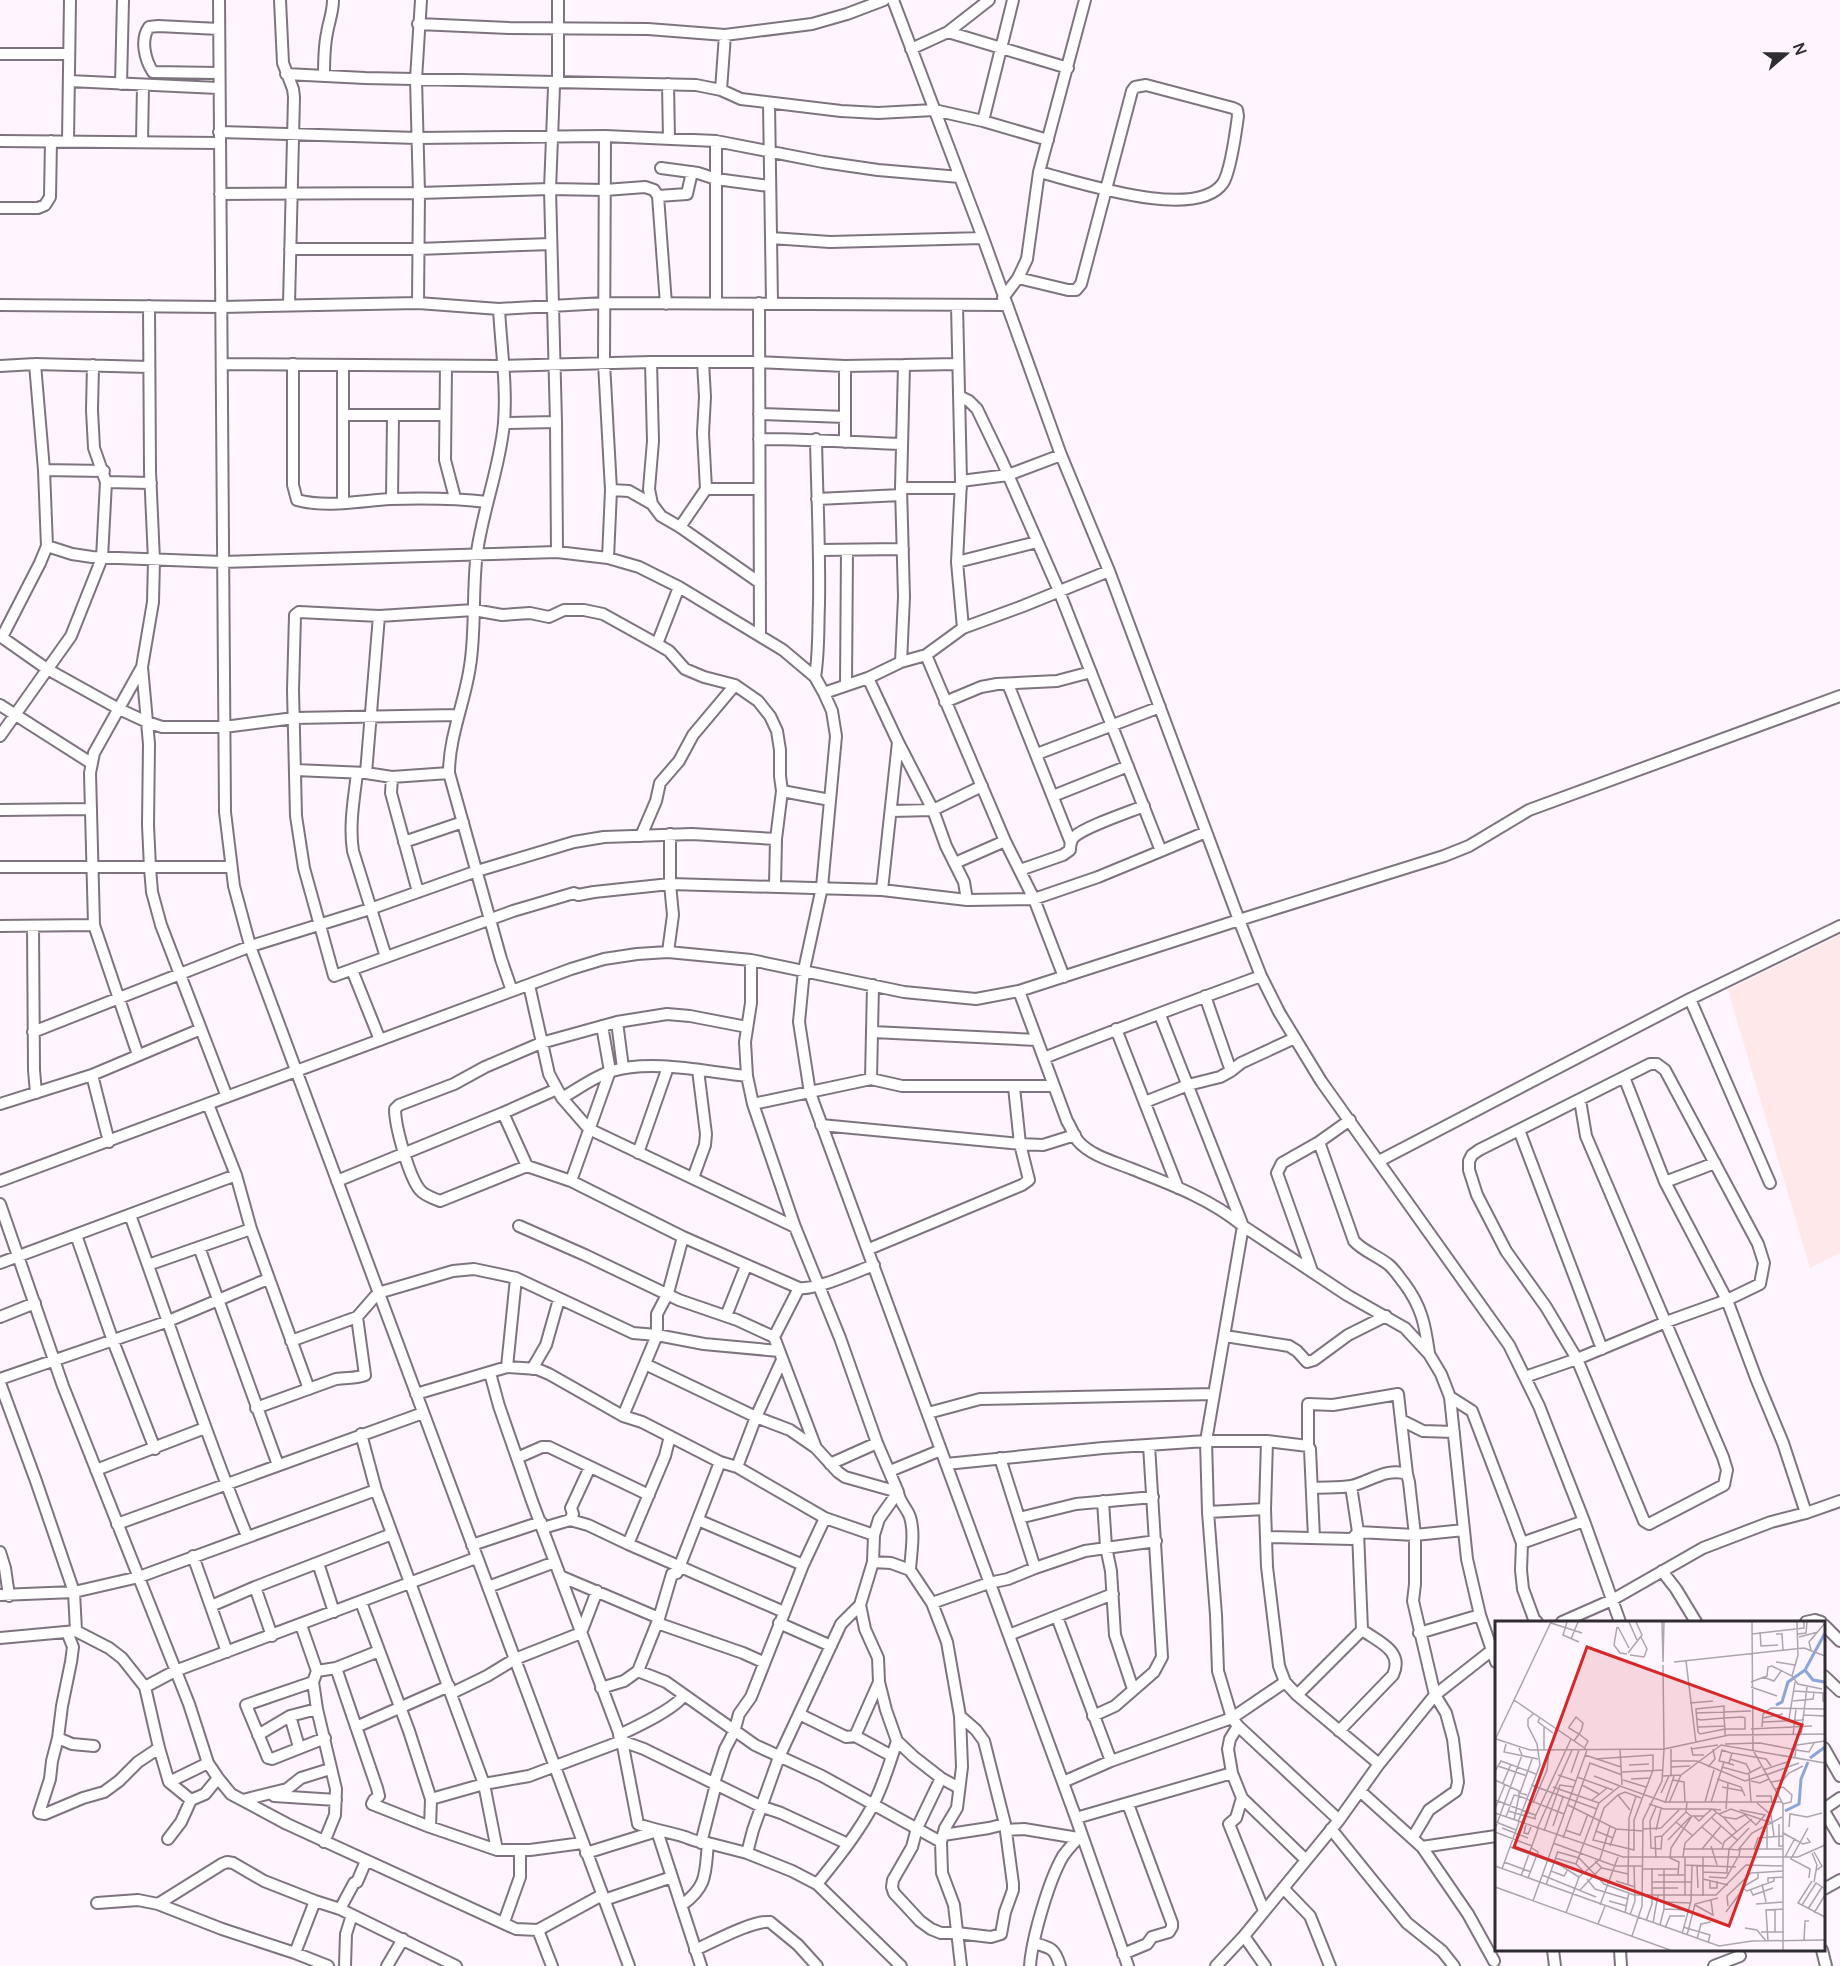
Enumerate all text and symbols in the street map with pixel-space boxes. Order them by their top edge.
north arrow [1756,24,1816,84]
text: N [1788,40,1812,58]
inset map [1495,1621,1825,1951]

